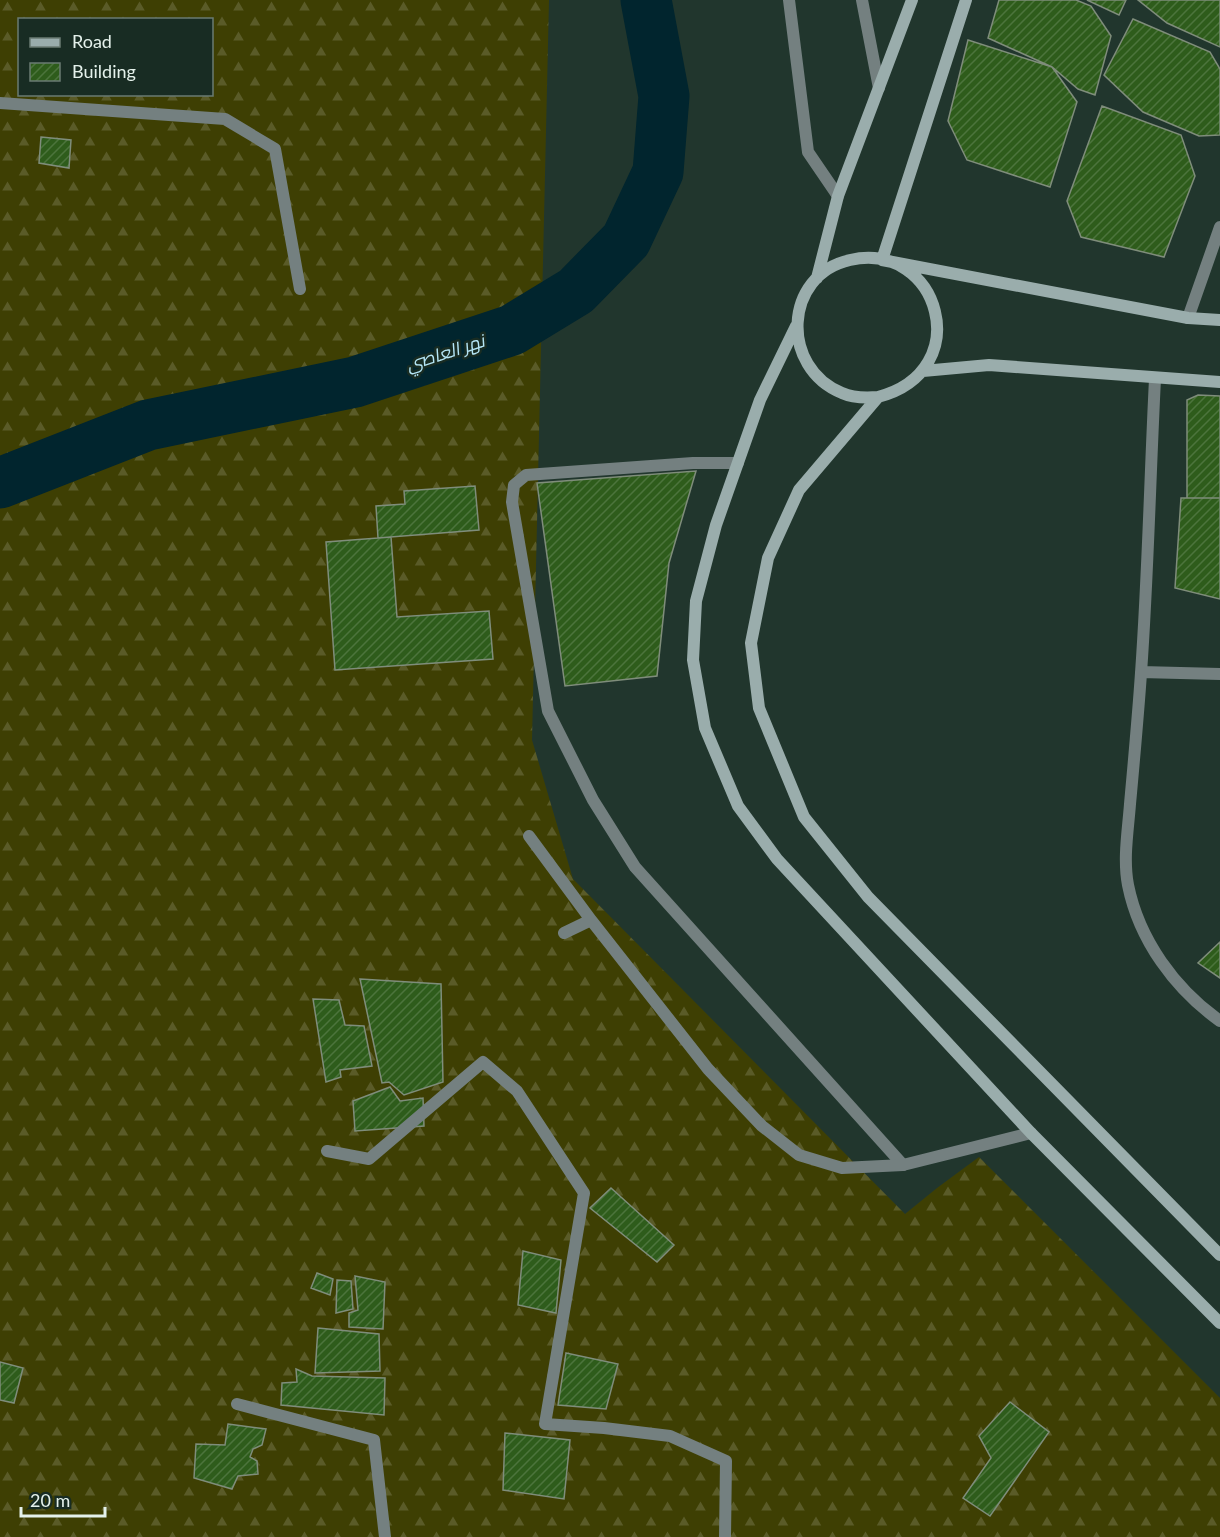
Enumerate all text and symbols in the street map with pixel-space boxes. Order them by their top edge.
legend [18,18,213,96]
text: Road [72,30,112,52]
text: Building [72,60,136,82]
water label: نهر العاصي [403,328,490,379]
scale bar [21,1480,105,1518]
text: 20 m [30,1489,70,1511]

